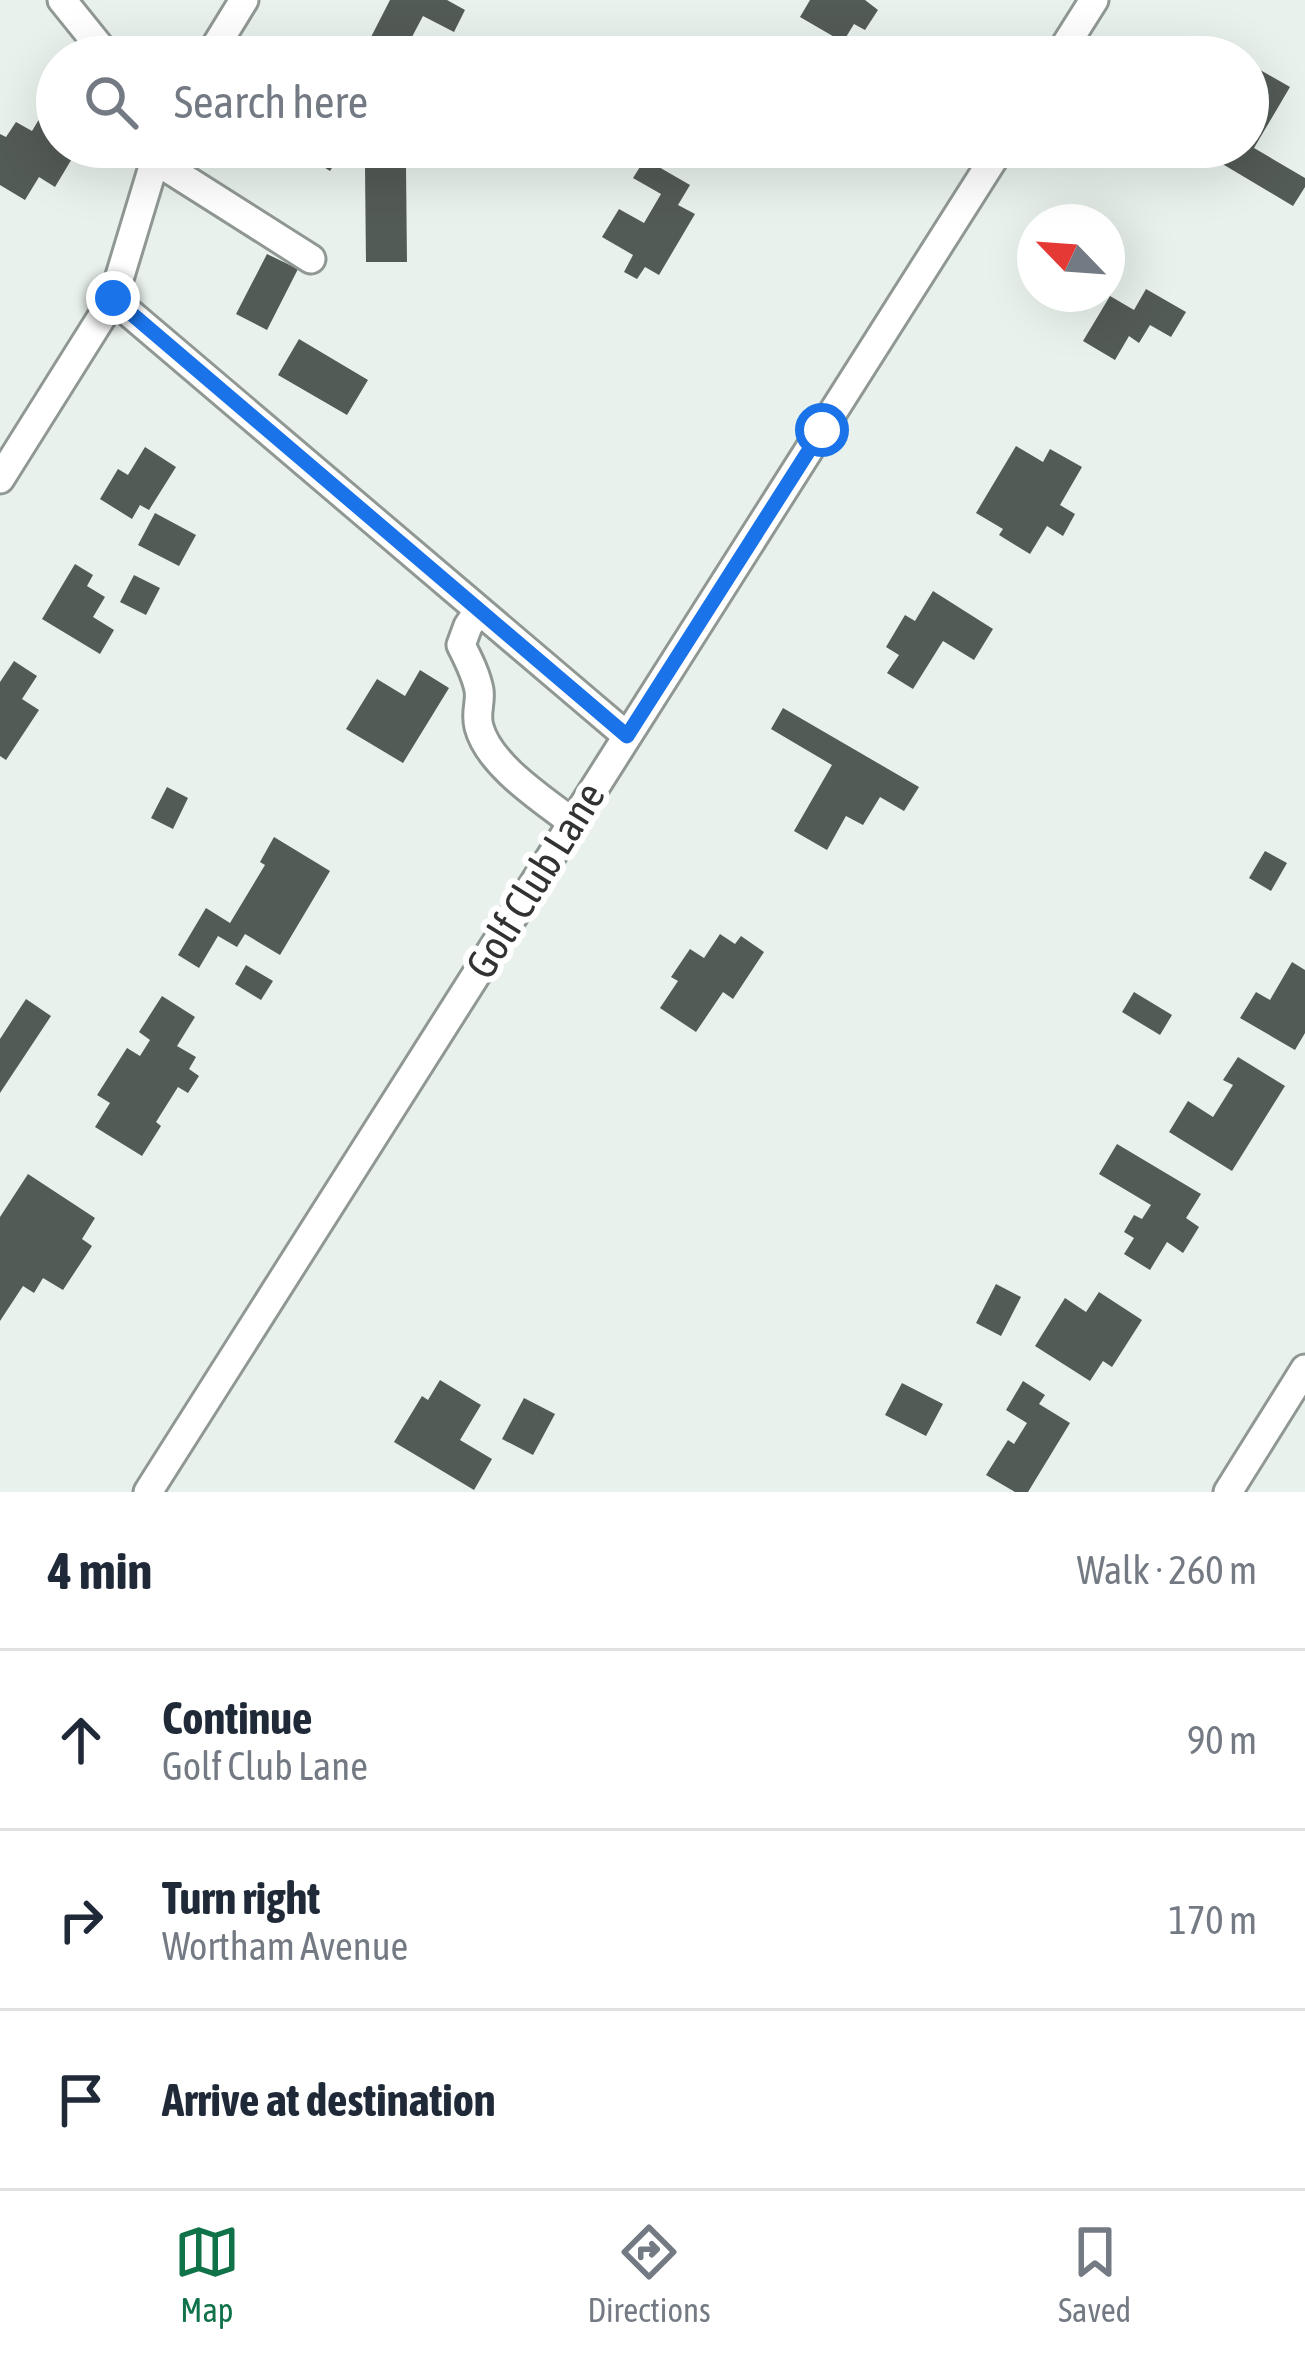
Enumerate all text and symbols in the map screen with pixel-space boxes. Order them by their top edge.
search box [36,36,1269,168]
icon: search [78,69,144,135]
text: Search here [174,76,368,128]
north arrow [1017,204,1125,312]
route end [86,271,140,325]
route start [795,403,849,457]
street label: Golf Club Lane [456,773,614,987]
text: 4 min [48,1541,152,1600]
text: Walk · 260 m [1077,1548,1257,1592]
text: Continue [162,1692,313,1744]
icon: ahead [48,1707,114,1773]
text: 90 m [1187,1718,1257,1762]
text: Golf Club Lane [162,1744,368,1788]
text: Turn right [162,1872,320,1924]
icon: right [48,1887,114,1953]
text: 170 m [1169,1898,1257,1942]
text: Wortham Avenue [162,1924,408,1968]
icon: arrive [48,2067,114,2133]
text: Arrive at destination [162,2074,496,2126]
tab: Map [174,2219,240,2329]
tab: Directions [587,2219,711,2329]
tab: Saved [1058,2219,1131,2329]

